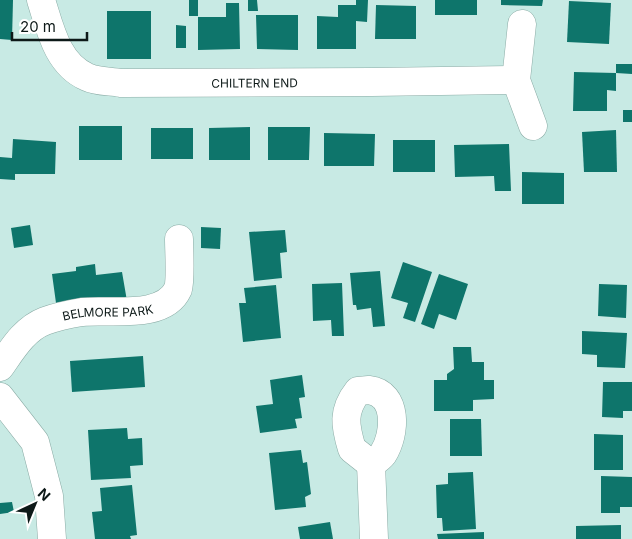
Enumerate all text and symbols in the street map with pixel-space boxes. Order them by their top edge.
scale bar [12,10,88,42]
text: 20 m [20,17,56,36]
street label: CHILTERN END [211,75,298,90]
street label: BELMORE PARK [61,301,154,323]
north arrow [10,479,60,529]
text: N [35,484,54,504]

